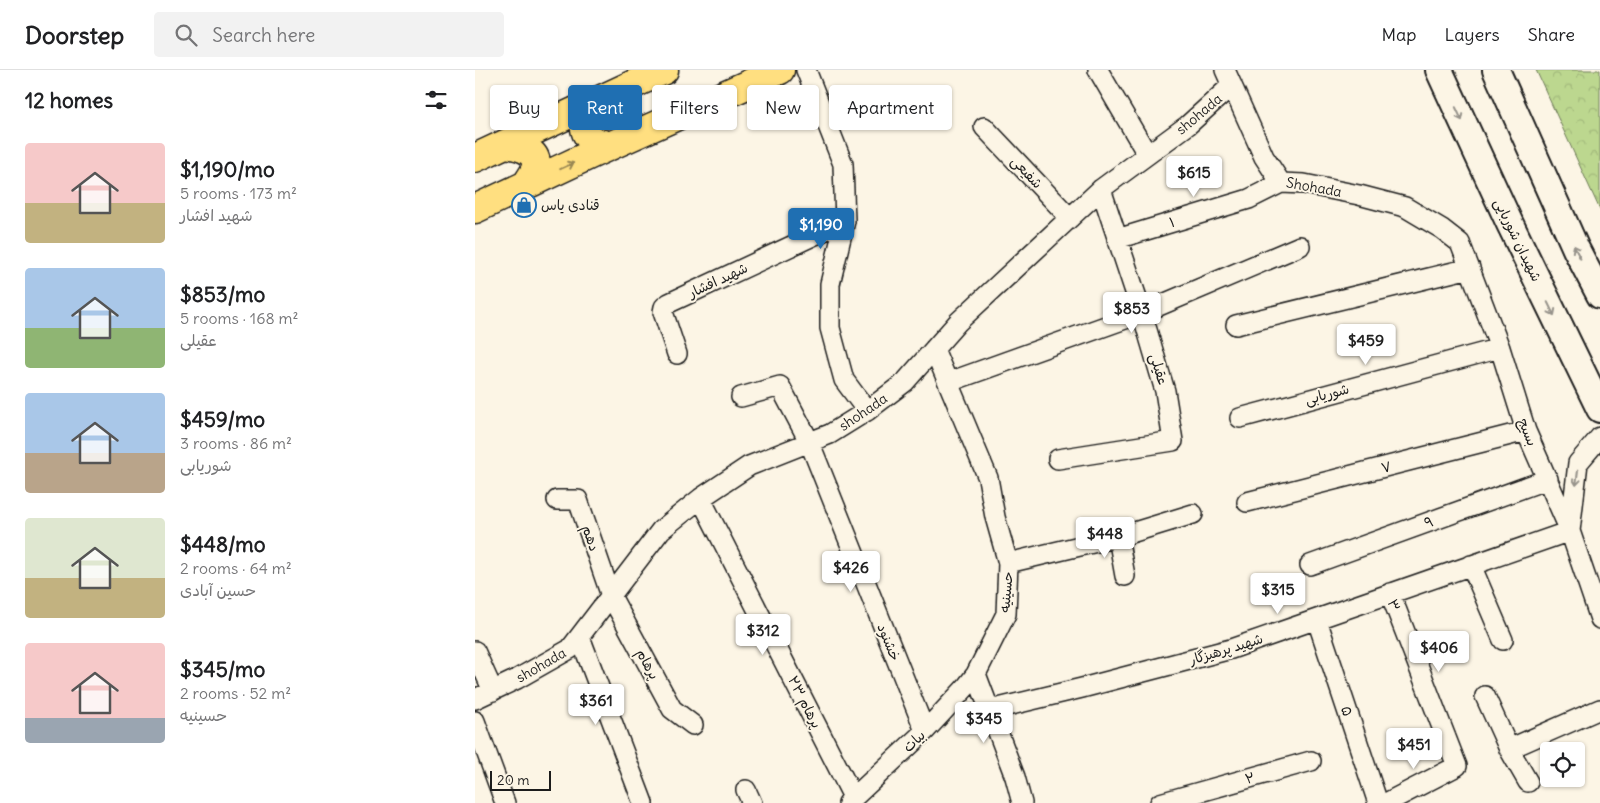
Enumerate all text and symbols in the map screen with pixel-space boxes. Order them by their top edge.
search box [154,12,504,57]
text: Doorstep [25,20,124,50]
icon: search [172,21,200,49]
text: Search here [212,23,315,47]
text: Map [1381,23,1416,46]
text: Layers [1444,23,1500,46]
text: Share [1528,23,1575,46]
chip: Buy [490,85,558,130]
chip: Rent [568,85,642,130]
chip: Filters [652,85,737,130]
chip: New [747,85,819,130]
chip: Apartment [829,85,952,130]
icon: filters [422,86,450,114]
text: 12 homes [25,87,113,114]
street label: shohada [1172,90,1226,138]
one-way arrow [1455,106,1465,121]
street label: شفیعی [1007,152,1047,192]
text: $1,190/mo [180,156,275,183]
pin: $615 [1164,156,1224,198]
one-way arrow [559,161,574,170]
text: $615 [1177,162,1211,182]
icon: home [65,163,125,223]
street label: Shohada [1285,173,1343,201]
text: 5 rooms · 173 m² [180,183,297,203]
shop icon: قنادی یاس [511,192,537,218]
street label: شهیدان شوربایی [1490,195,1546,285]
place label: قنادی یاس [541,196,600,214]
text: شهید افشار [180,205,253,225]
pin: $1,190 [780,208,862,250]
street label: ۱ [1167,213,1177,231]
text: $1,190 [799,214,843,234]
one-way arrow [1572,244,1582,259]
street label: شهید افشار [685,258,751,302]
text: $853/mo [180,281,265,308]
icon: home [65,288,125,348]
pin: $853 [1102,292,1162,334]
text: $853 [1114,298,1150,318]
one-way arrow [1546,301,1556,316]
text: 5 rooms · 168 m² [180,308,298,328]
pin: $459 [1336,324,1396,366]
text: عقیلی [180,330,217,350]
text: $459 [1348,330,1384,350]
street label: عقیلی [1146,351,1172,387]
street label: شوریابی [1303,379,1351,409]
street label: shohada [835,389,891,435]
text: $459/mo [180,406,265,433]
icon: home [65,413,125,473]
street label: بسیج [1514,415,1542,449]
text: 3 rooms · 86 m² [180,433,292,453]
text: شوریابی [180,455,232,475]
street label: ۷ [1379,457,1393,477]
one-way arrow [1572,469,1582,485]
street label: ۹ [1422,512,1436,532]
pin: $448 [1075,516,1135,559]
street label: دهم [576,523,604,554]
text: $448 [1087,523,1123,543]
text: $448/mo [180,531,266,558]
icon: home [65,538,125,598]
pin: $426 [821,550,881,593]
text: $426 [833,557,869,577]
text: 2 rooms · 64 m² [180,558,292,578]
street label: حسینیه [995,571,1017,613]
pin: $315 [1248,572,1308,615]
text: $315 [1261,579,1295,599]
text: حسین آبادی [180,580,256,600]
street label: ۳ [1384,596,1404,614]
pin: $312 [733,614,793,656]
text: $312 [747,620,779,640]
street label: خشنود [872,621,905,664]
street label: شهید پرهیزگار [1186,629,1265,670]
pin: $406 [1409,630,1469,673]
text: $406 [1420,637,1458,657]
street label: shohada [513,644,569,686]
street label: پرهام [631,646,664,683]
text: $345/mo [180,656,265,683]
icon: home [65,663,125,723]
street label: پرهام ۲۳ [782,673,826,732]
text: 2 rooms · 52 m² [180,683,291,703]
pin: $361 [566,684,626,726]
text: $361 [579,690,613,710]
pin: $345 [954,702,1014,744]
street label: ۵ [1337,703,1357,719]
text: حسینیه [180,705,227,725]
text: $345 [966,708,1002,728]
street label: بیات [899,726,929,756]
pin: $451 [1384,728,1444,770]
text: $451 [1397,734,1431,754]
map controls [1540,742,1585,787]
button: locate [1540,742,1585,787]
scale bar [490,768,551,791]
street label: ۲ [1243,768,1257,788]
text: 20 m [497,771,530,789]

